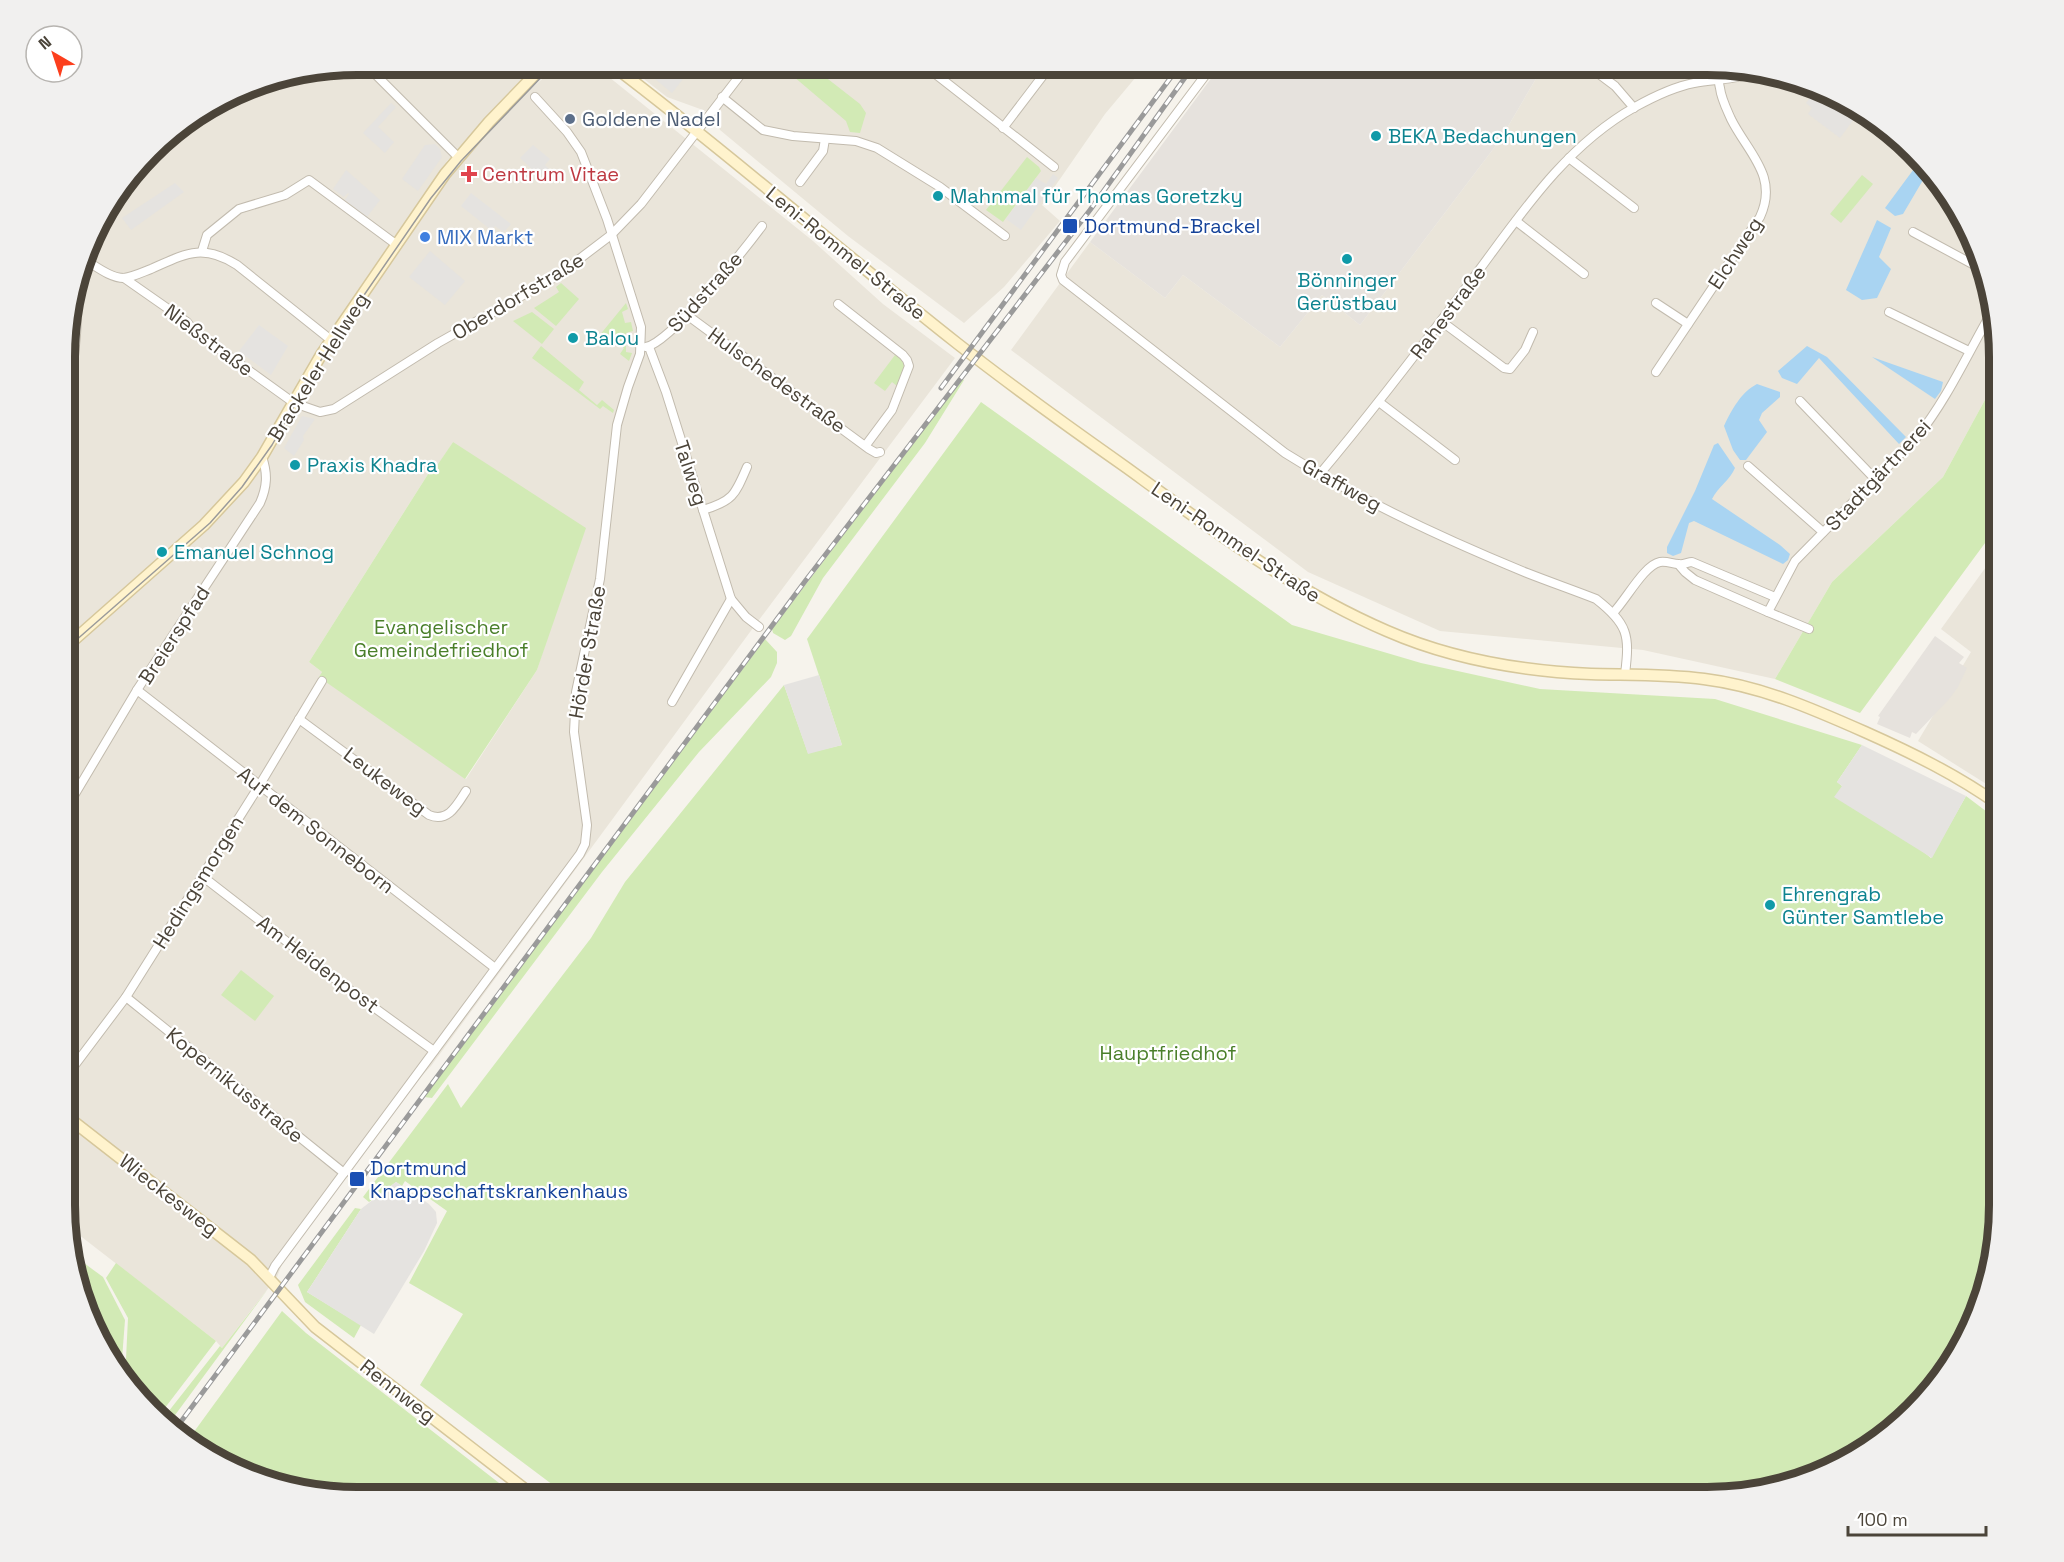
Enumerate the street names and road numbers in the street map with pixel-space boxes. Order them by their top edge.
street label: Leni-Rommel-Straße [761,180,931,326]
street label: Elchweg [1702,212,1768,294]
street label: Oberdorfstraße [447,246,589,346]
street label: Südstraße [662,246,748,338]
street label: Rahestraße [1404,260,1492,364]
street label: Brackeler Hellweg [262,288,374,446]
street label: Nießstraße [159,298,259,382]
street label: Hulschedestraße [703,321,851,439]
street label: Stadtgärtnerei [1820,414,1936,536]
street label: Talweg [668,437,714,509]
street label: Graffweg [1298,453,1386,517]
street label: Leni-Rommel-Straße [1146,476,1326,608]
street label: Breierspfad [133,581,215,689]
street label: Hörder Straße [563,583,611,721]
street label: Leukeweg [338,741,432,821]
street label: Auf dem Sonneborn [232,761,400,899]
street label: Hedingsmorgen [147,811,249,953]
street label: Am Heidenpost [252,910,384,1018]
street label: Kopernikusstraße [161,1021,309,1149]
street label: Wieckesweg [114,1148,224,1242]
street label: Rennweg [355,1353,441,1429]

